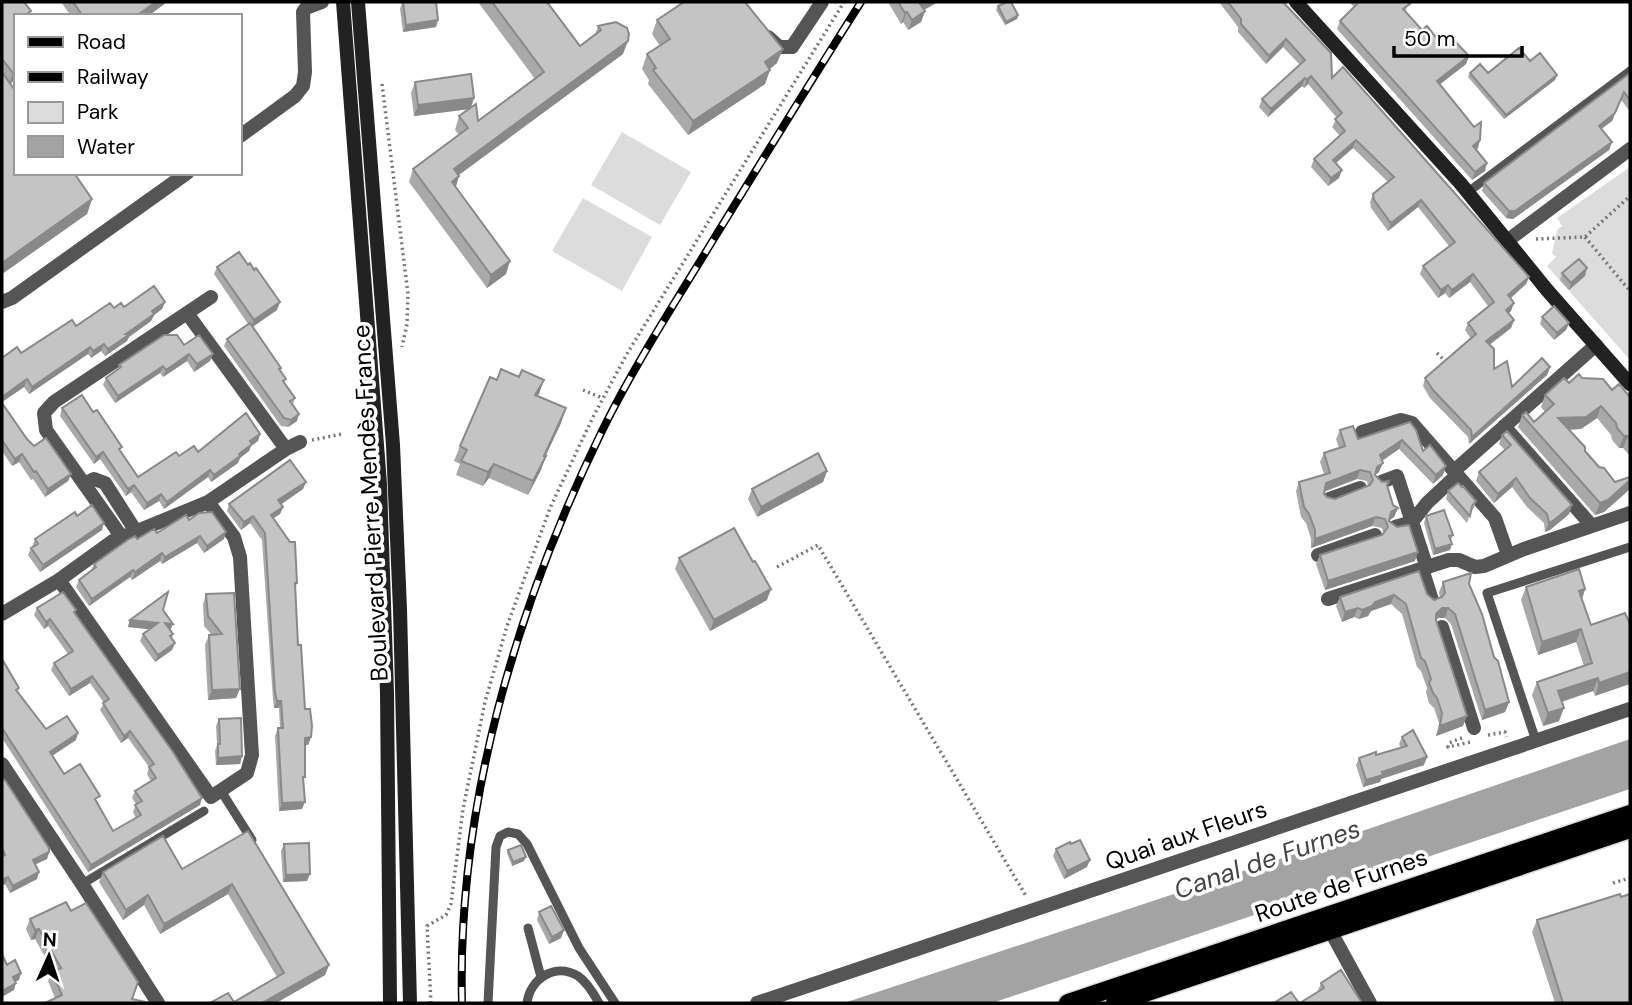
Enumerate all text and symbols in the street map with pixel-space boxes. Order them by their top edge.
legend [14,14,242,175]
scale bar [1394,14,1522,58]
text: 50 m [1404,25,1455,53]
text: Road [77,28,126,56]
text: Railway [77,63,149,91]
text: Park [77,98,119,126]
text: Water [77,133,135,161]
street label: Boulevard Pierre Mendès France [345,324,395,682]
street label: Quai aux Fleurs [1101,793,1271,877]
water label: Canal de Furnes [1169,811,1365,907]
street label: Route de Furnes [1251,841,1431,929]
north arrow [14,921,84,991]
text: N [42,927,57,952]

